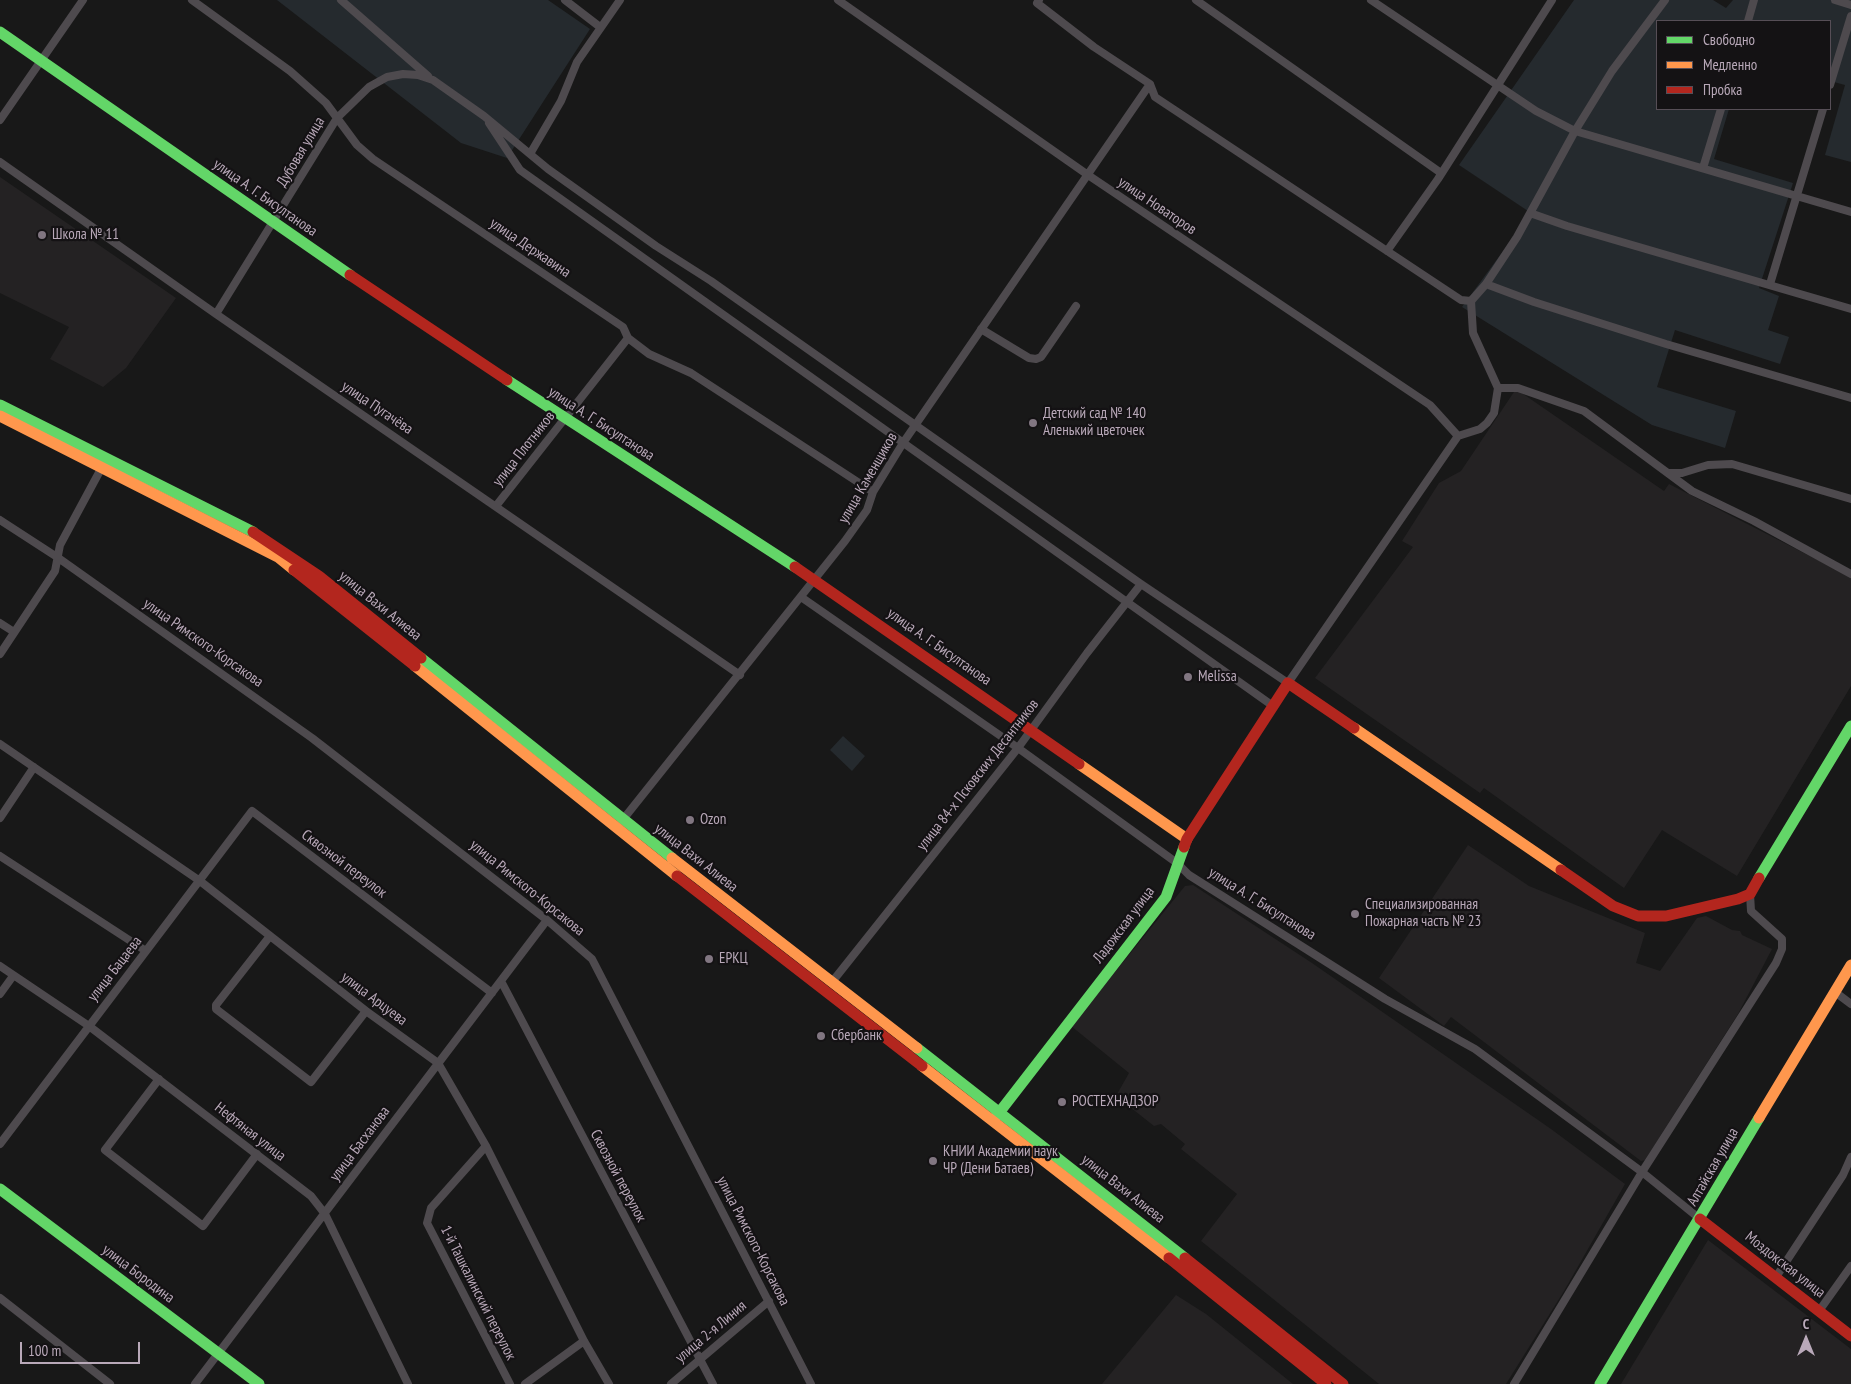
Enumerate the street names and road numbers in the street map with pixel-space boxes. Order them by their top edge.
street label: Дубовая улица [273,114,329,190]
street label: улица А. Г. Бисултанова [210,155,320,241]
street label: улица Новаторов [1114,173,1200,239]
street label: улица Державина [486,214,574,282]
street label: улица Пугачёва [338,378,416,438]
street label: улица А. Г. Бисултанова [545,383,657,465]
street label: улица Плотников [489,408,559,490]
street label: улица Каменщиков [835,429,901,527]
street label: улица Вахи Алиева [335,567,425,645]
street label: улица Римского-Корсакова [139,595,267,691]
street label: улица А. Г. Бисултанова [884,604,994,690]
street label: улица 84-х Псковских Десантников [913,696,1043,854]
street label: улица Вахи Алиева [651,820,741,896]
street label: Сквозной переулок [298,826,390,902]
street label: улица Римского-Корсакова [466,836,588,940]
street label: улица А. Г. Бисултанова [1205,864,1319,944]
street label: Ладожская улица [1089,883,1159,967]
street label: улица Бацаева [84,933,146,1005]
street label: улица Арцуева [337,968,411,1030]
street label: Нефтяная улица [211,1099,289,1165]
street label: улица Басханова [326,1103,394,1185]
street label: Алтайская улица [1683,1125,1743,1209]
street label: Сквозной переулок [586,1127,650,1225]
street label: улица Вахи Алиева [1078,1151,1168,1227]
street label: улица Римского-Корсакова [713,1173,793,1309]
street label: 1-й Ташкалинский переулок [436,1223,520,1363]
street label: Моздокская улица [1741,1228,1829,1302]
street label: улица Бородина [98,1241,178,1307]
street label: улица 2-я Линия [672,1297,750,1367]

